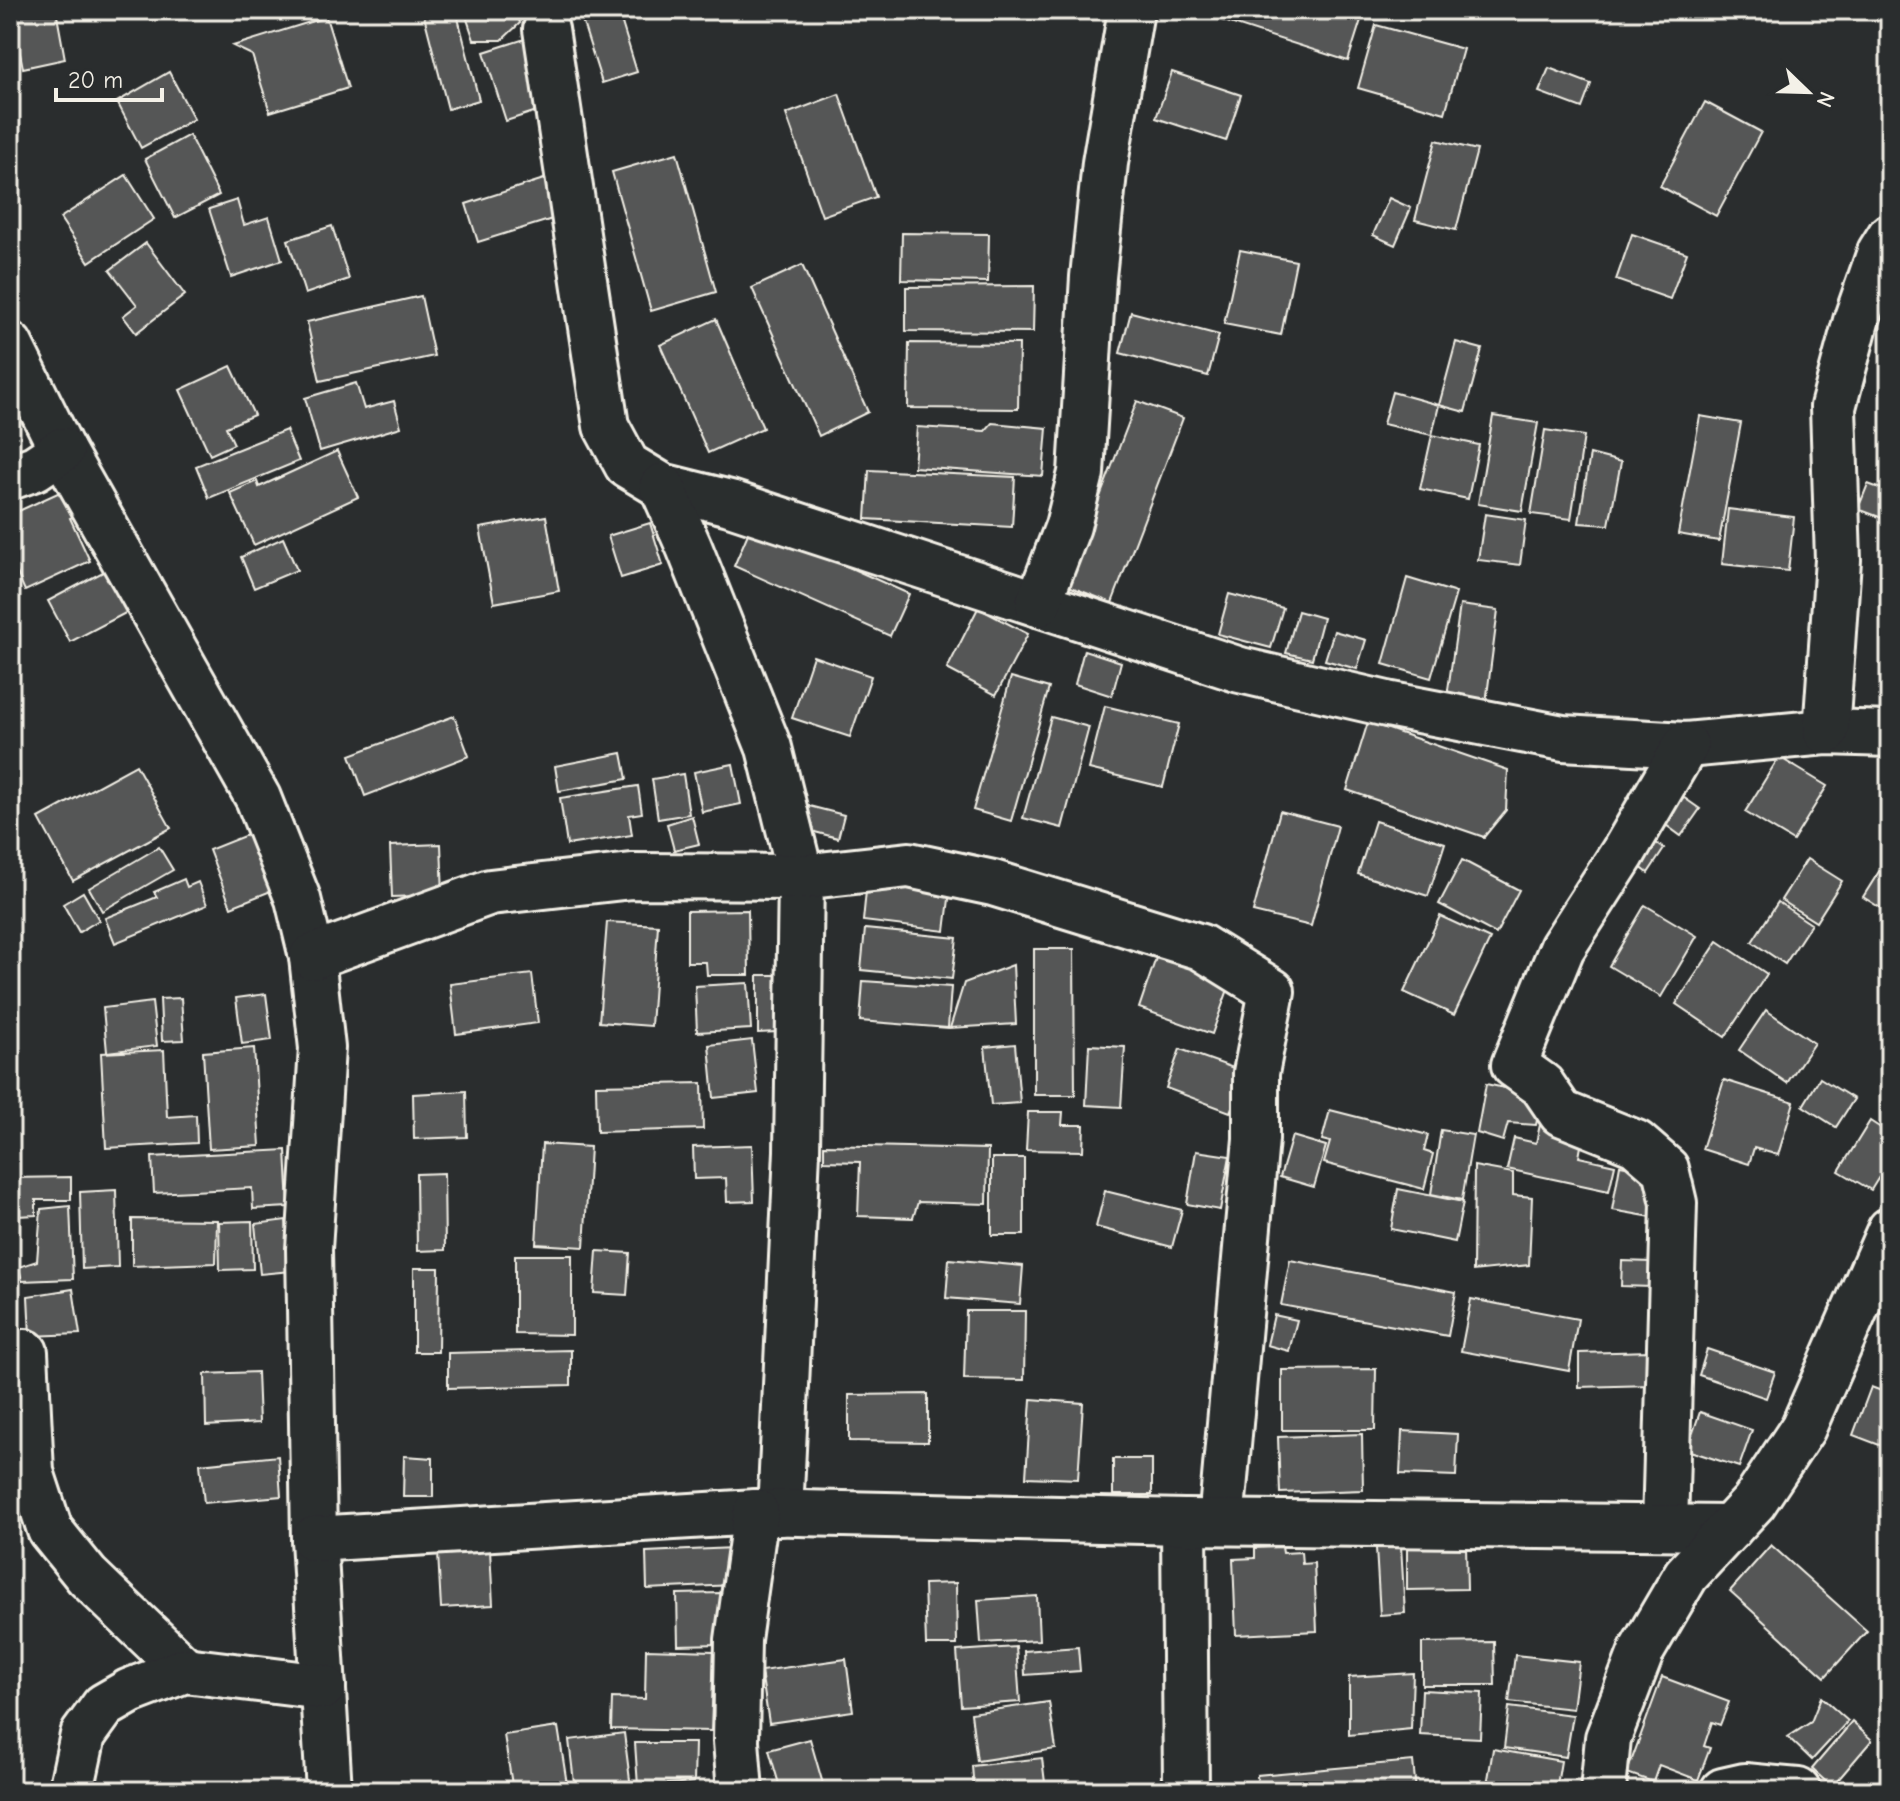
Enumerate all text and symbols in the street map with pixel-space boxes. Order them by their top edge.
scale bar [56,52,162,102]
north arrow [1768,52,1848,132]
text: 20 m [68,66,123,94]
text: N [1811,88,1840,111]

